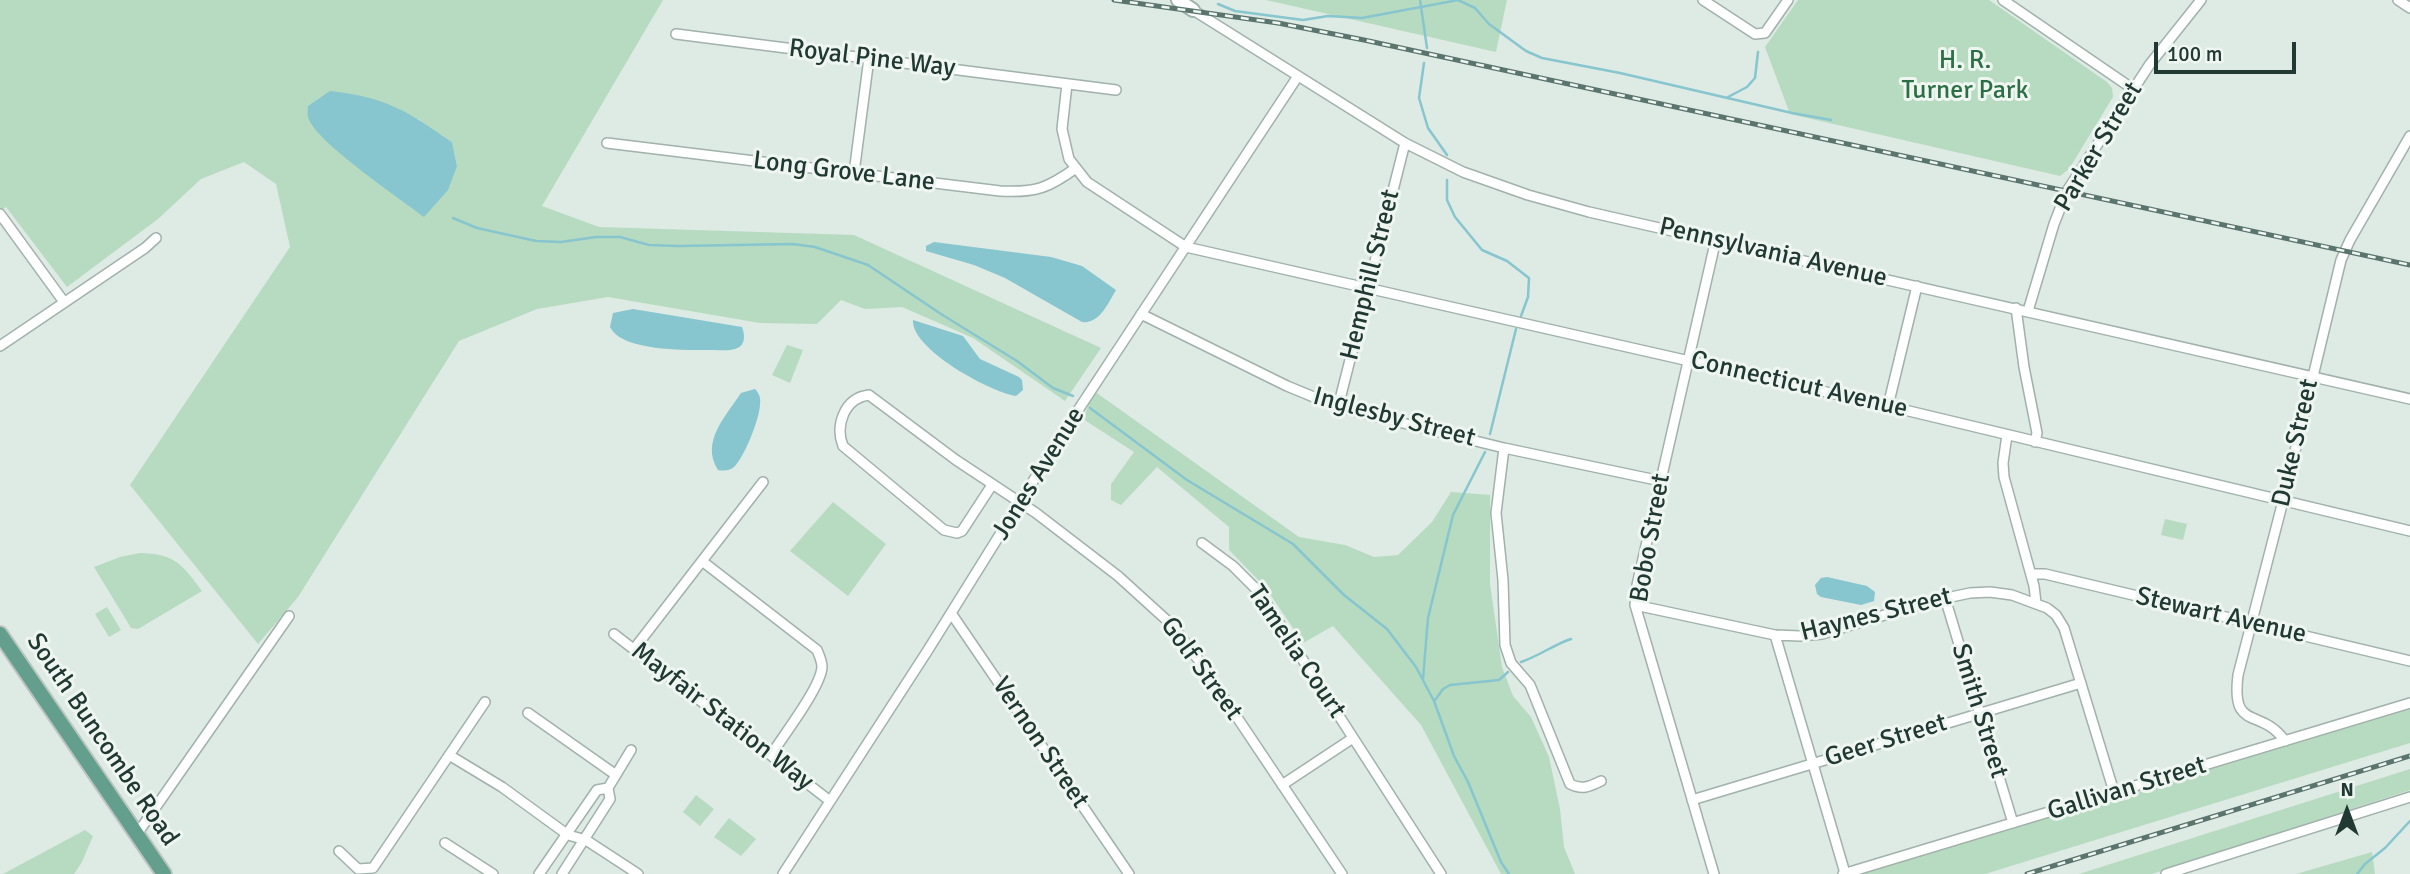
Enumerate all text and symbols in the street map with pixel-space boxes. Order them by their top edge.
scale bar [2158,28,2300,72]
street label: Royal Pine Way [787,33,957,85]
text: 100 m [2167,41,2222,67]
park label: H. R. Turner Park [1902,45,2028,106]
street label: Parker Street [2048,77,2150,217]
street label: Long Grove Lane [751,145,937,199]
street label: Hemphill Street [1335,186,1407,364]
street label: Pennsylvania Avenue [1656,212,1890,294]
street label: Connecticut Avenue [1688,345,1910,425]
street label: Duke Street [2266,376,2326,510]
street label: Inglesby Street [1309,381,1479,455]
street label: Jones Avenue [986,402,1092,546]
street label: Bobo Street [1624,471,1678,605]
street label: Tamelia Court [1240,580,1352,724]
street label: Haynes Street [1797,581,1955,649]
street label: Stewart Avenue [2133,581,2309,651]
street label: Golf Street [1153,611,1249,727]
street label: South Buncombe Road [19,628,185,852]
street label: Mayfair Station Way [625,636,819,798]
street label: Smith Street [1944,640,2014,782]
street label: Vernon Street [985,671,1095,815]
street label: Geer Street [1821,708,1951,774]
street label: Gallivan Street [2044,750,2210,828]
north arrow [2312,776,2382,846]
text: N [2340,778,2354,802]

